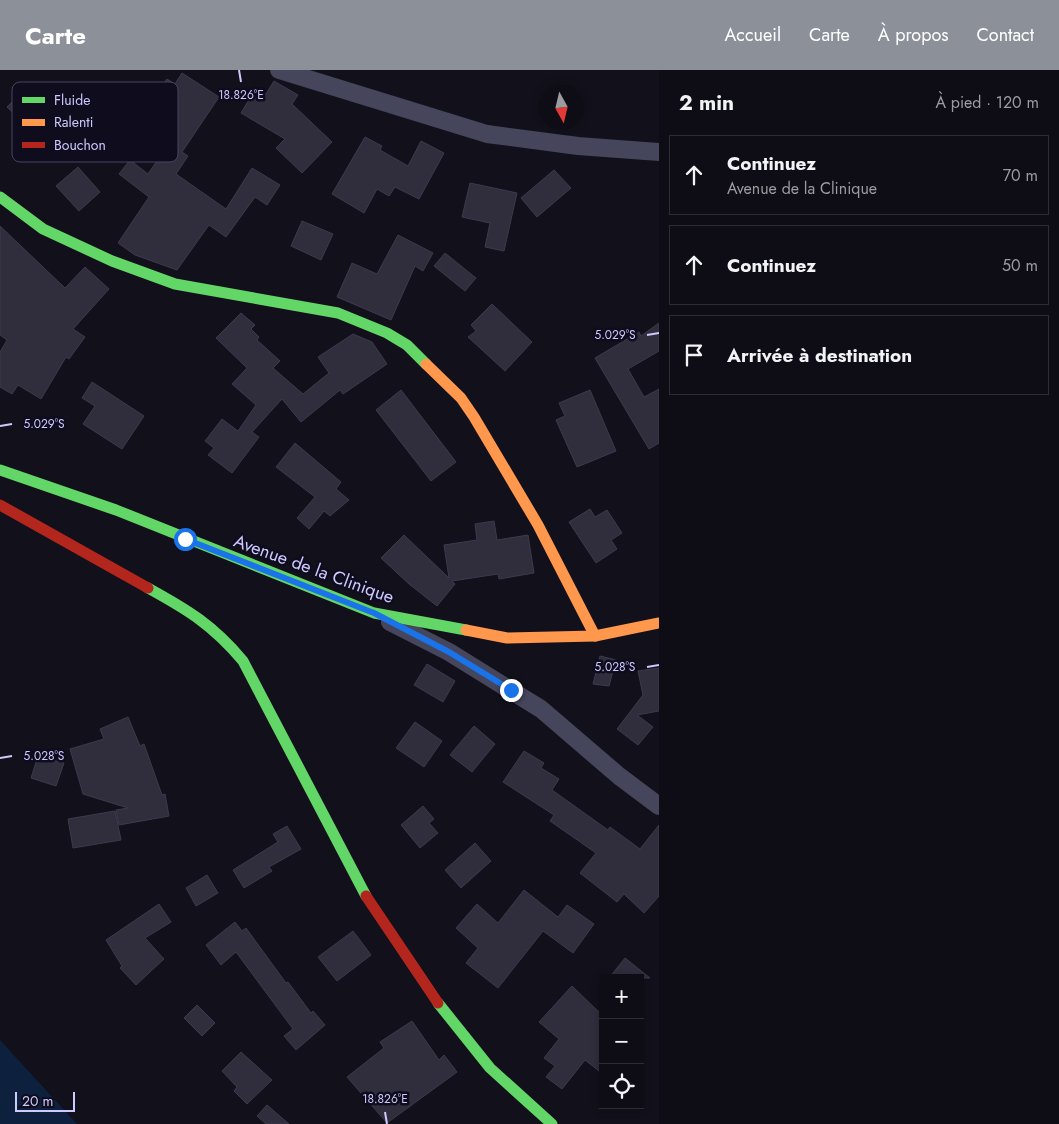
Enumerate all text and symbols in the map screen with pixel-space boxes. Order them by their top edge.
text: Carte [25,18,86,53]
text: Accueil [724,22,781,48]
text: Carte [809,22,850,48]
text: À propos [878,22,948,48]
text: Contact [976,22,1034,48]
legend [12,82,178,162]
north arrow [539,85,584,130]
text: 18.826°E [218,86,264,104]
text: 2 min [679,88,734,118]
text: Fluide [54,90,90,110]
text: À pied · 120 m [935,91,1039,114]
text: Ralenti [54,112,93,132]
text: Bouchon [54,135,106,155]
text: Continuez [727,150,816,177]
icon: ahead [680,161,708,189]
text: 70 m [1003,164,1038,187]
text: Avenue de la Clinique [727,177,877,200]
icon: ahead [680,251,708,279]
text: Continuez [727,252,816,279]
text: 50 m [1002,254,1038,277]
text: 5.029°S [594,326,636,344]
icon: arrive [680,341,708,369]
text: Arrivée à destination [727,342,912,369]
text: 5.029°S [23,415,65,433]
route start [174,528,197,551]
street label: Avenue de la Clinique [230,528,398,610]
text: 5.028°S [595,658,636,676]
route end [500,679,523,702]
text: 5.028°S [24,747,65,765]
map controls [599,974,644,1109]
button: + [599,974,644,1019]
button: − [599,1019,644,1064]
button: locate [599,1064,644,1109]
scale bar [15,1089,75,1112]
text: 18.826°E [362,1090,408,1108]
text: 20 m [22,1091,54,1111]

